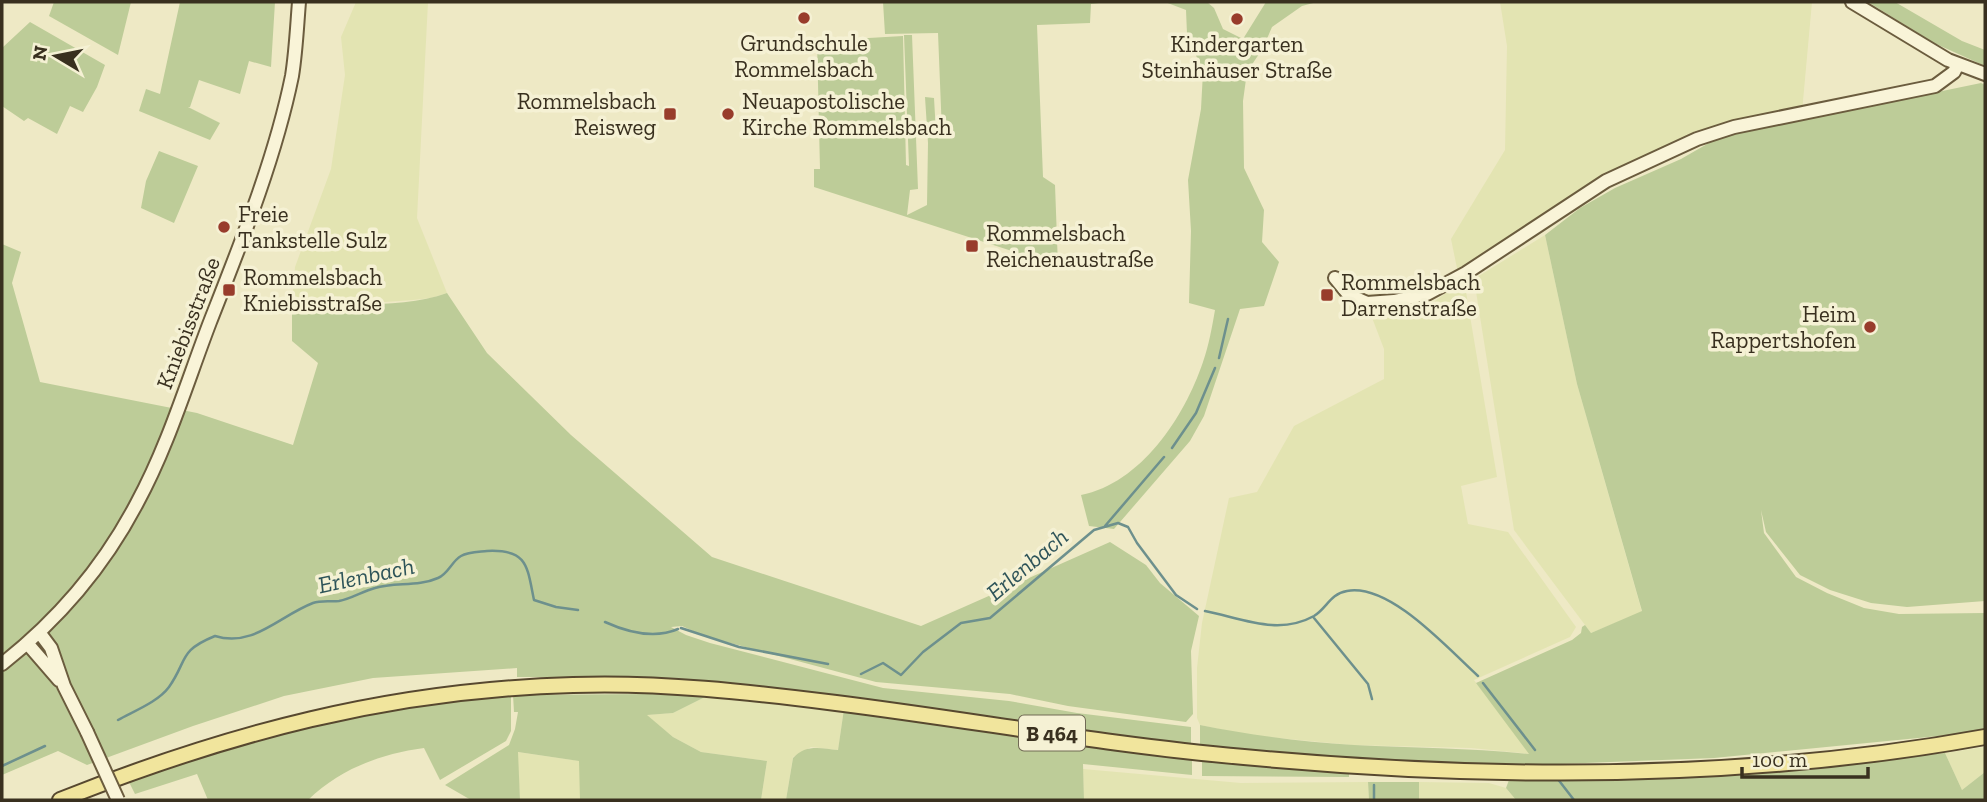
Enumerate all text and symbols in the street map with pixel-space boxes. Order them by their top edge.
marker: Grundschule Rommelsbach [796,10,812,26]
marker: Kindergarten Steinhäuser Straße [1229,11,1245,27]
north arrow [21,21,91,91]
place label: Grundschule Rommelsbach [734,29,874,83]
place label: Kindergarten Steinhäuser Straße [1142,30,1332,84]
text: N [27,44,52,62]
place label: Rommelsbach Reisweg [517,87,656,141]
place label: Neuapostolische Kirche Rommelsbach [742,87,952,141]
marker: Rommelsbach Reisweg [662,106,678,122]
marker: Neuapostolische Kirche Rommelsbach [720,106,736,122]
place label: Freie Tankstelle Sulz [238,200,388,254]
marker: Freie Tankstelle Sulz [216,219,232,235]
place label: Rommelsbach Reichenaustraße [986,219,1154,273]
marker: Rommelsbach Reichenaustraße [964,238,980,254]
street label: Kniebisstraße [150,253,226,393]
place label: Rommelsbach Kniebisstraße [243,263,382,317]
place label: Rommelsbach Darrenstraße [1341,268,1480,322]
marker: Rommelsbach Kniebisstraße [221,282,237,298]
marker: Rommelsbach Darrenstraße [1319,287,1335,303]
place label: Heim Rappertshofen [1710,300,1856,354]
marker: Heim Rappertshofen [1862,319,1878,335]
water label: Erlenbach [980,522,1074,606]
water label: Erlenbach [315,551,417,599]
road number: B 464 [1019,716,1085,750]
scale bar [1742,736,1868,780]
text: 100 m [1752,747,1807,772]

